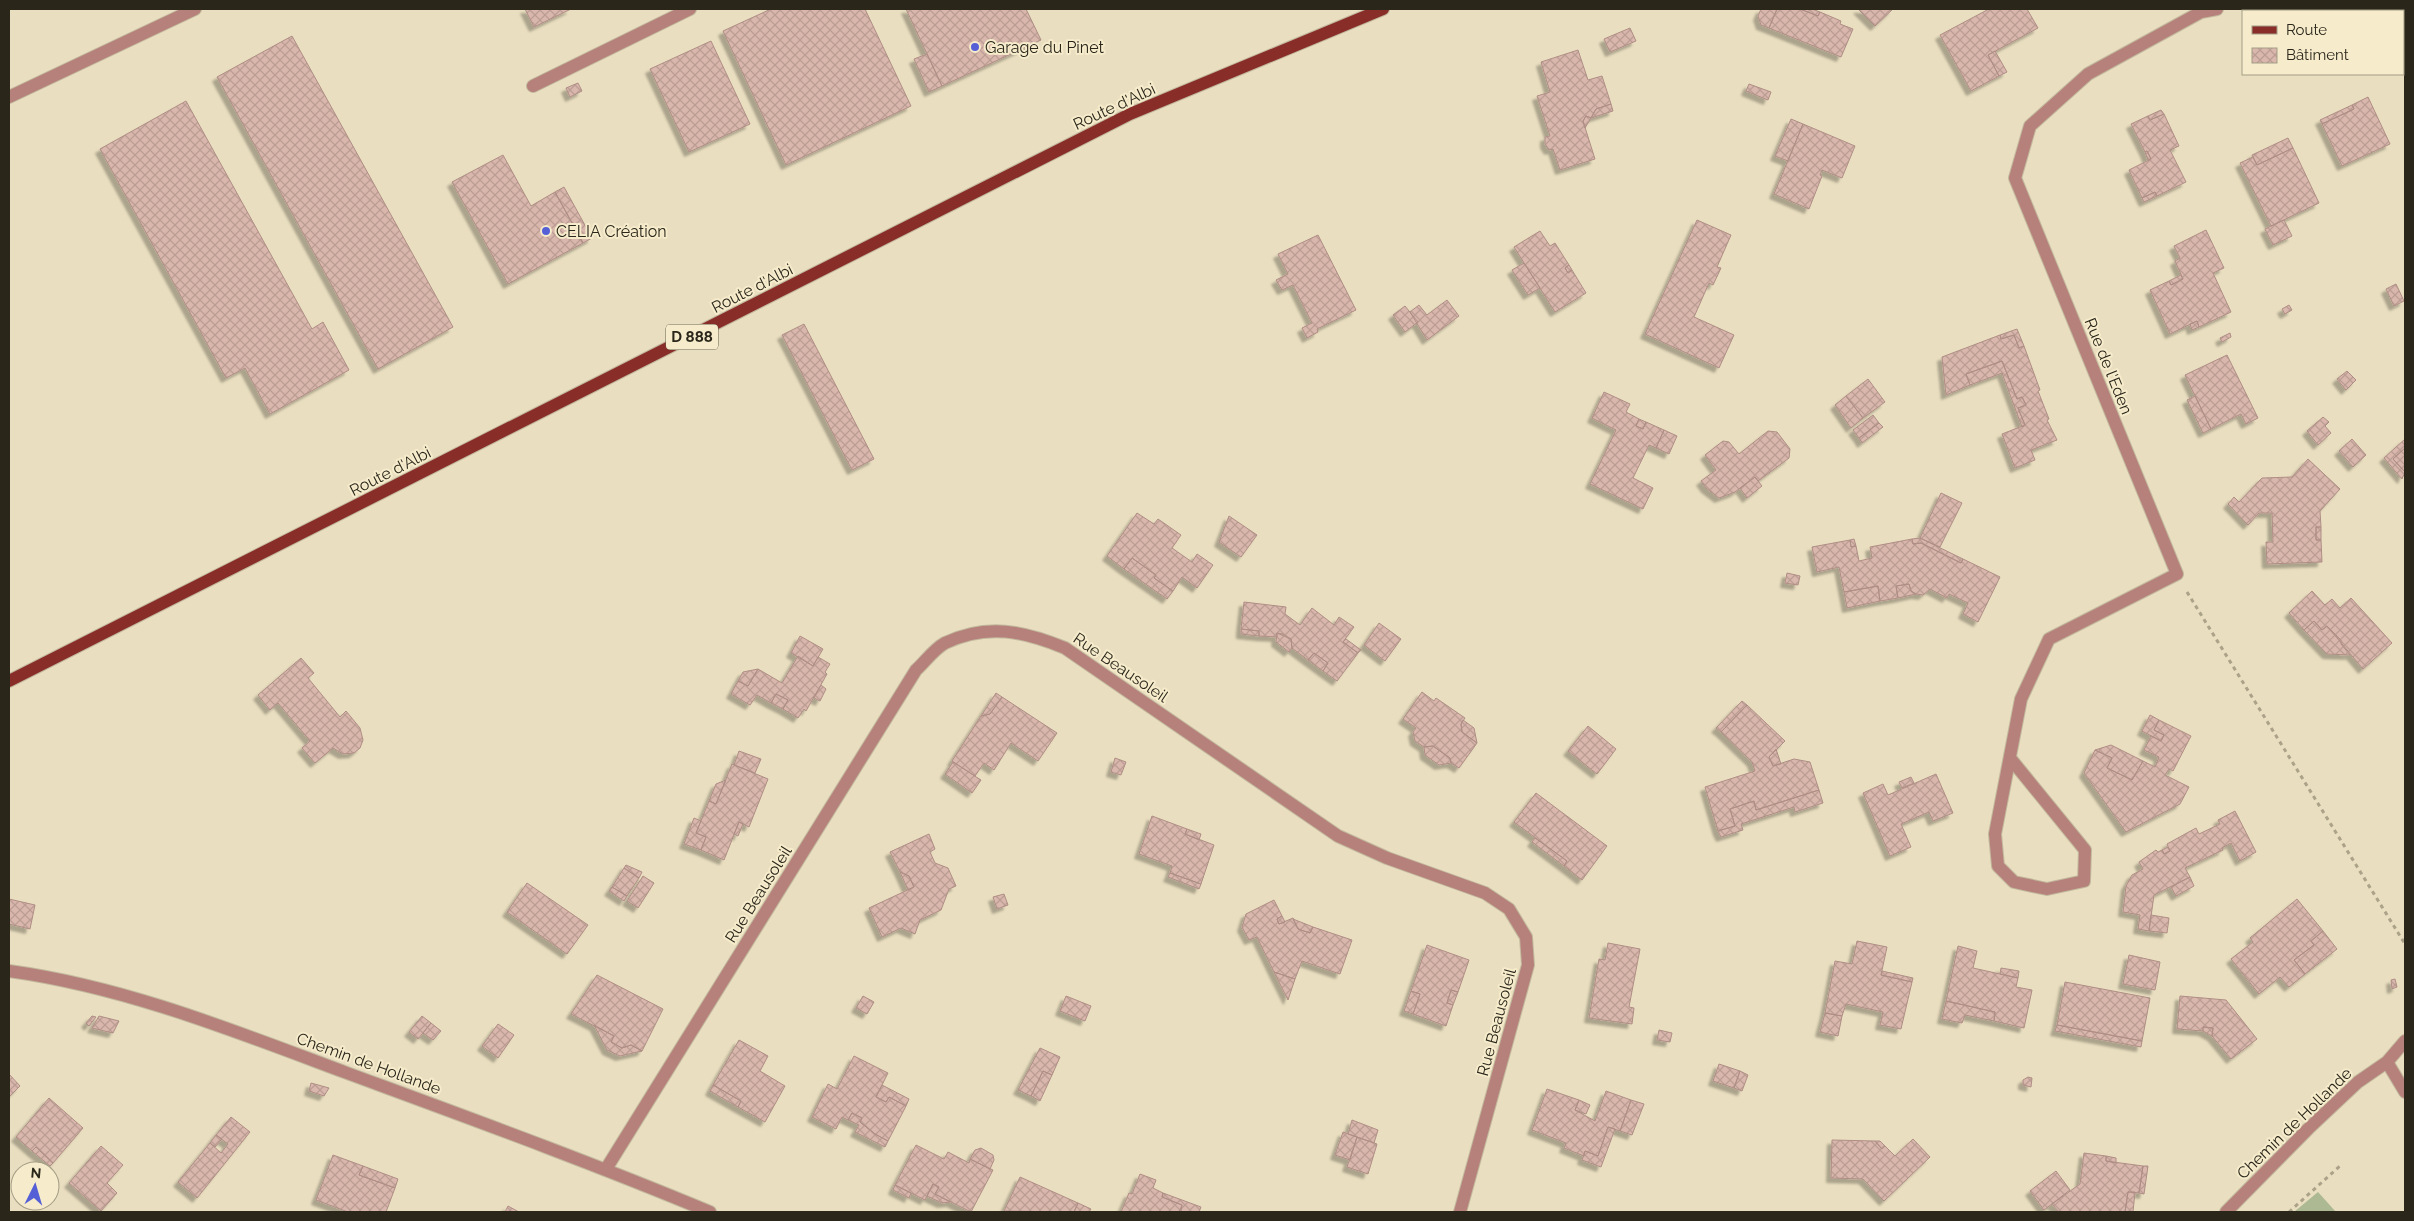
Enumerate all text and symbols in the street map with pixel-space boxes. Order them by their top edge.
legend [2242,10,2404,75]
text: Route [2286,21,2327,39]
place label: Garage du Pinet [985,38,1104,57]
marker: Garage du Pinet [969,41,981,53]
text: Bâtiment [2286,46,2349,64]
street label: Route d'Albi [1070,79,1158,134]
place label: CELIA Création [556,222,667,241]
marker: CELIA Création [540,225,552,237]
street label: Route d'Albi [708,260,796,317]
street label: Rue de l'Eden [2081,315,2136,417]
road number: D 888 [666,324,718,350]
street label: Route d'Albi [346,443,434,500]
street label: Rue Beausoleil [1070,629,1172,707]
street label: Rue Beausoleil [721,842,796,946]
street label: Rue Beausoleil [1473,966,1520,1078]
street label: Chemin de Hollande [294,1029,444,1098]
street label: Chemin de Hollande [2233,1064,2356,1183]
north arrow [10,1161,60,1211]
text: N [30,1165,42,1181]

